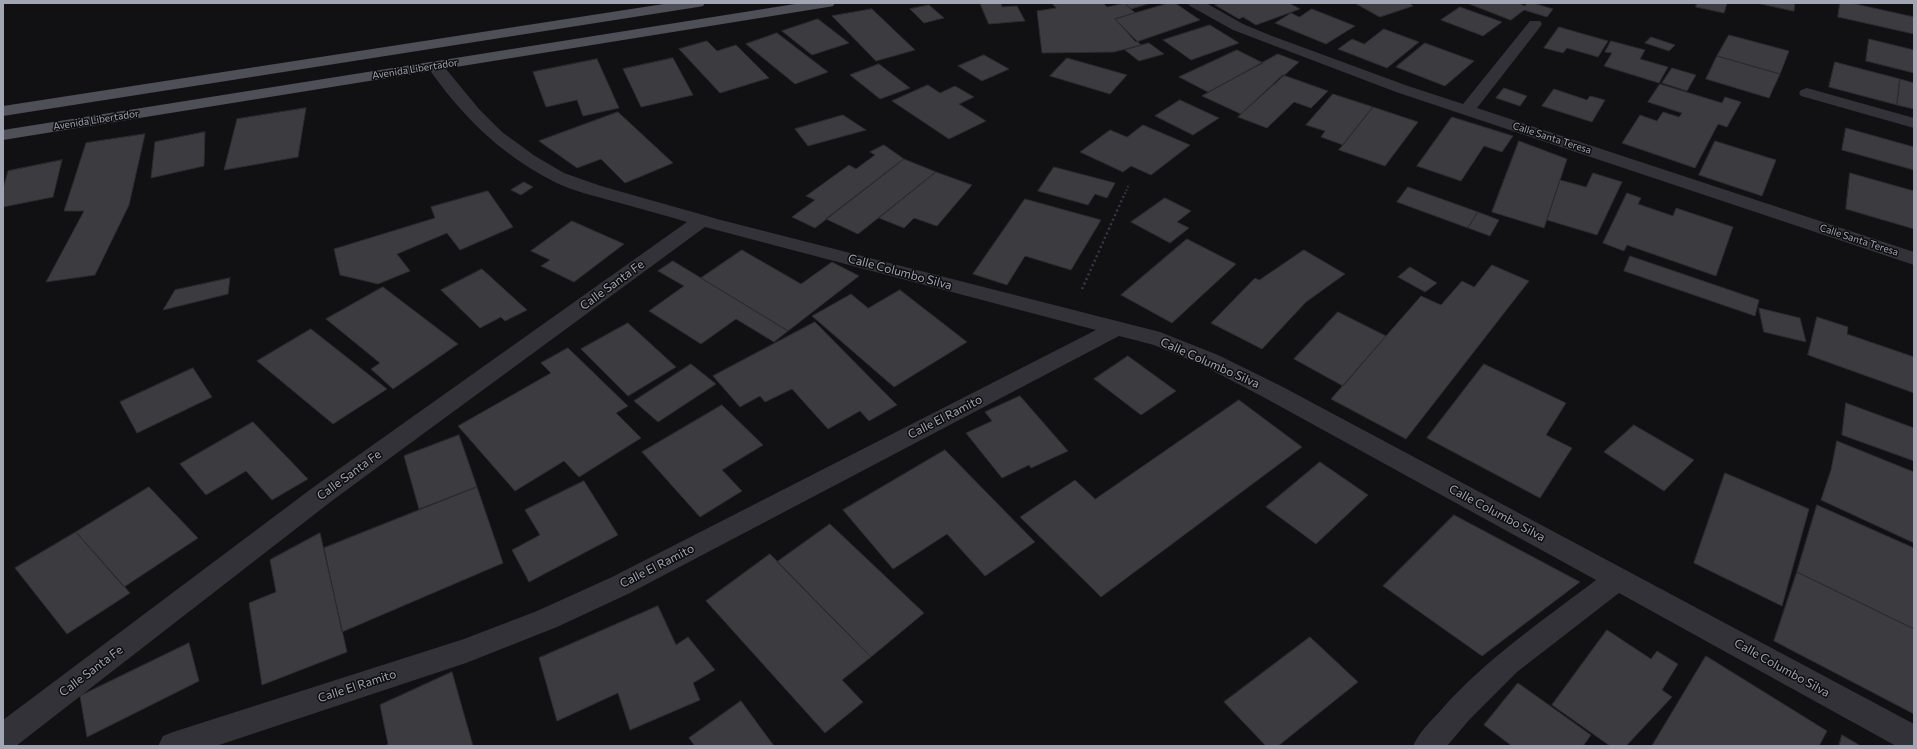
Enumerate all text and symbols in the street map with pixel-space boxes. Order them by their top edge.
street label: Avenida Libertador [371,56,459,82]
street label: Avenida Libertador [52,107,140,133]
street label: Calle Santa Teresa [1511,120,1593,156]
street label: Calle Santa Teresa [1818,222,1900,258]
street label: Calle Columbo Silva [847,251,953,293]
street label: Calle Santa Fe [577,257,647,313]
street label: Calle Columbo Silva [1158,335,1262,391]
street label: Calle El Ramito [905,392,985,442]
street label: Calle Santa Fe [314,447,384,503]
street label: Calle Columbo Silva [1446,482,1548,544]
street label: Calle El Ramito [617,541,697,591]
street label: Calle Columbo Silva [1732,636,1832,700]
street label: Calle Santa Fe [56,642,126,700]
street label: Calle El Ramito [316,667,398,705]

